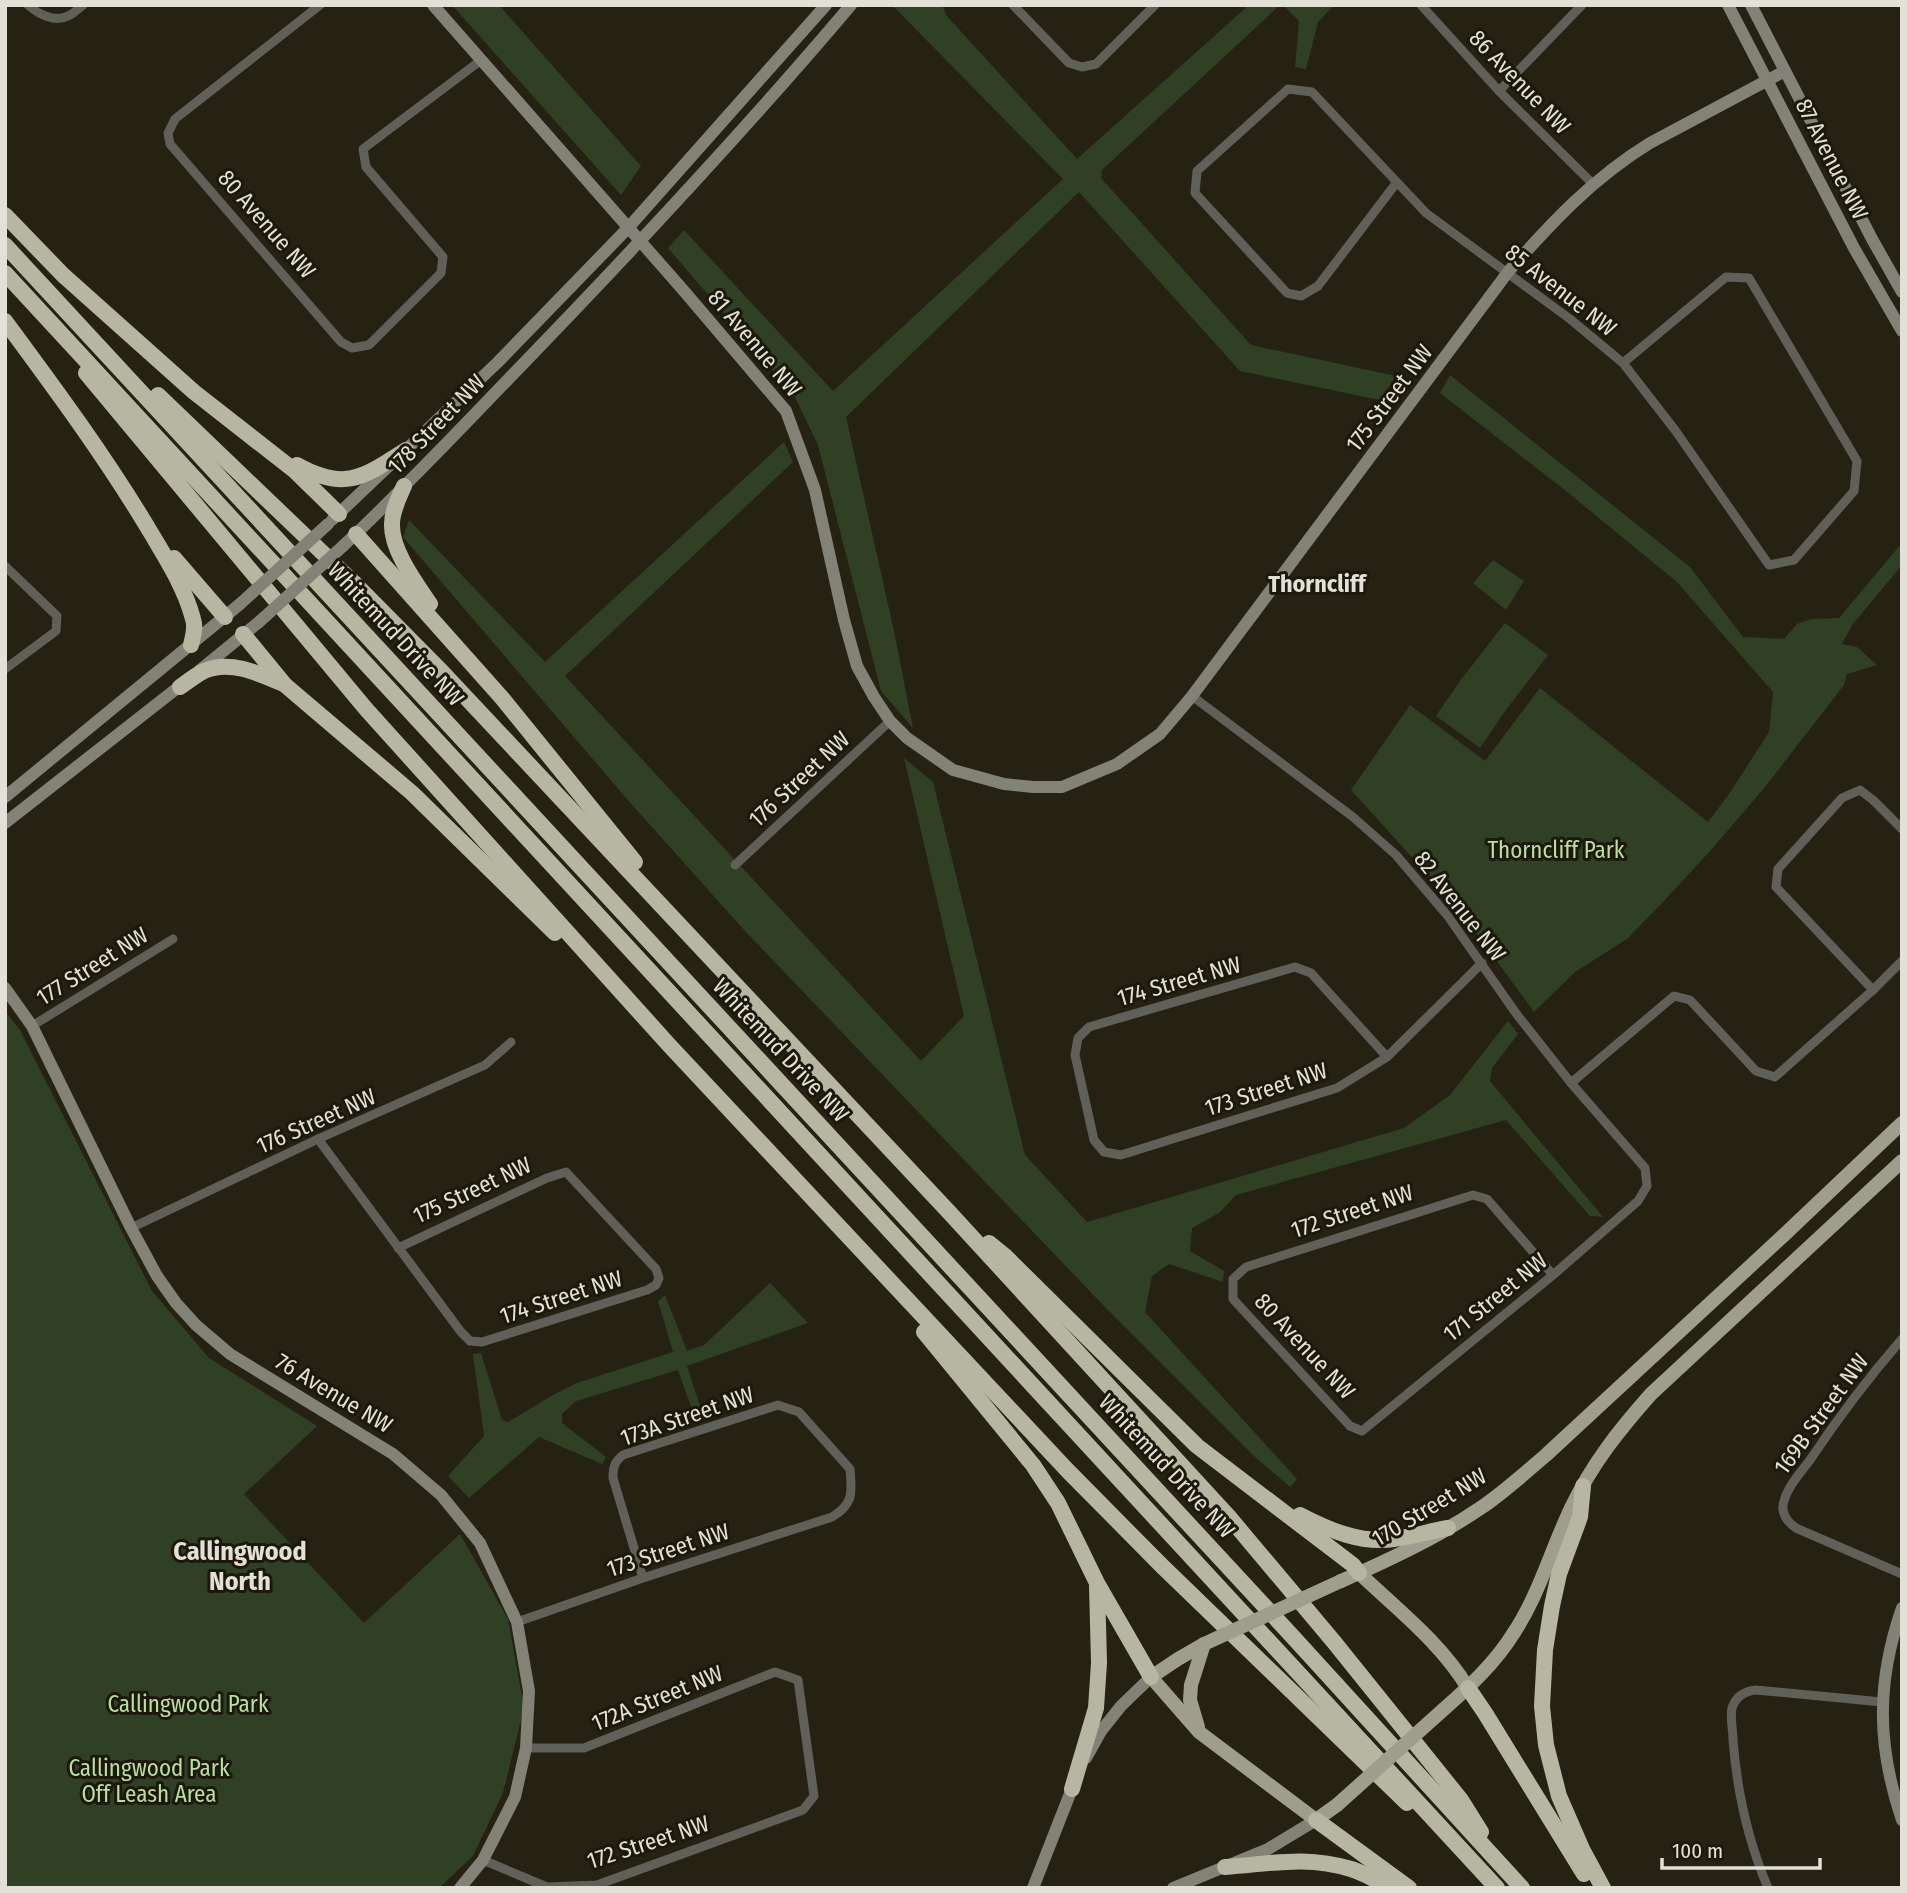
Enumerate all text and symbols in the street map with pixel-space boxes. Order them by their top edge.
street label: 86 Avenue NW [1463,24,1577,140]
street label: 87 Avenue NW [1790,94,1874,224]
street label: 80 Avenue NW [212,164,322,284]
street label: 85 Avenue NW [1500,238,1622,342]
street label: 81 Avenue NW [702,284,808,402]
street label: 175 Street NW [1340,339,1438,457]
street label: 178 Street NW [382,368,490,480]
street label: Whitemud Drive NW [322,556,470,712]
district label: Thorncliff [1268,570,1368,598]
street label: 176 Street NW [743,725,855,833]
park label: Thorncliff Park [1487,836,1625,864]
street label: 82 Avenue NW [1408,845,1512,967]
street label: 177 Street NW [31,921,153,1011]
street label: 174 Street NW [1114,950,1244,1012]
street label: Whitemud Drive NW [707,972,855,1128]
street label: 173 Street NW [1201,1056,1331,1122]
street label: 176 Street NW [252,1082,380,1160]
street label: 175 Street NW [408,1150,536,1230]
street label: 172 Street NW [1287,1178,1417,1244]
street label: 171 Street NW [1437,1247,1553,1347]
street label: 174 Street NW [496,1264,626,1330]
street label: 80 Avenue NW [1249,1287,1361,1405]
street label: 76 Avenue NW [271,1347,397,1439]
street label: 169B Street NW [1768,1348,1874,1480]
street label: 173A Street NW [617,1380,757,1452]
street label: Whitemud Drive NW [1093,1388,1241,1544]
street label: 170 Street NW [1367,1462,1491,1552]
street label: 173 Street NW [603,1517,733,1583]
district label: Callingwood North [173,1536,307,1597]
street label: 172A Street NW [587,1659,727,1737]
park label: Callingwood Park [107,1690,269,1718]
park label: Callingwood Park Off Leash Area [68,1754,230,1808]
street label: 172 Street NW [583,1809,713,1875]
scale bar [1662,1826,1820,1870]
text: 100 m [1672,1838,1723,1864]

